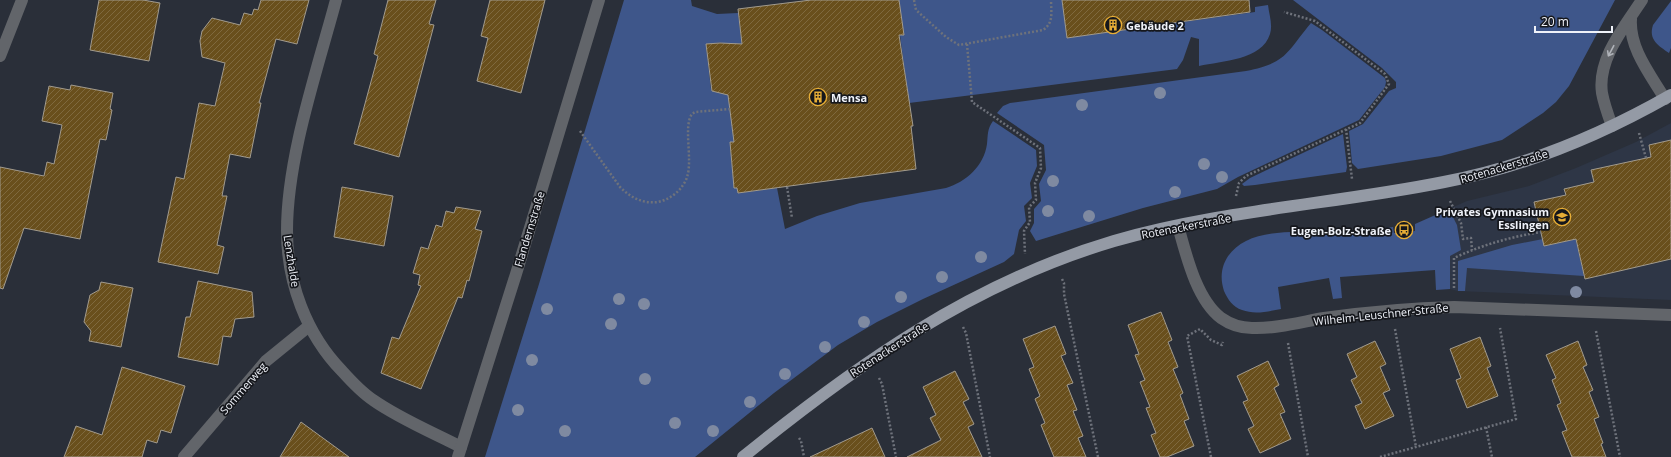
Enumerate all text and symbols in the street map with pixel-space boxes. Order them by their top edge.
scale bar [1535,8,1612,34]
text: 20 m [1541,13,1569,30]
building icon: Gebäude 2 [1103,15,1123,35]
place label: Gebäude 2 [1126,18,1184,33]
one-way arrow [1607,45,1614,57]
building icon: Mensa [808,87,828,107]
place label: Mensa [831,90,867,105]
street label: Rotenackerstraße [1458,146,1550,186]
street label: Flandernstraße [510,189,548,269]
place label: Privates Gymnasium Esslingen [1435,204,1549,232]
school or university icon: Privates Gymnasium Esslingen [1552,207,1572,227]
street label: Rotenackerstraße [1140,210,1232,242]
bus stop icon: Eugen-Bolz-Straße [1394,220,1414,240]
place label: Eugen-Bolz-Straße [1291,223,1391,238]
street label: Lenzhalde [280,234,304,288]
street label: Wilhelm-Leuschner-Straße [1313,299,1449,329]
street label: Rotenackerstraße [847,318,931,380]
street label: Sommerweg [216,359,270,417]

